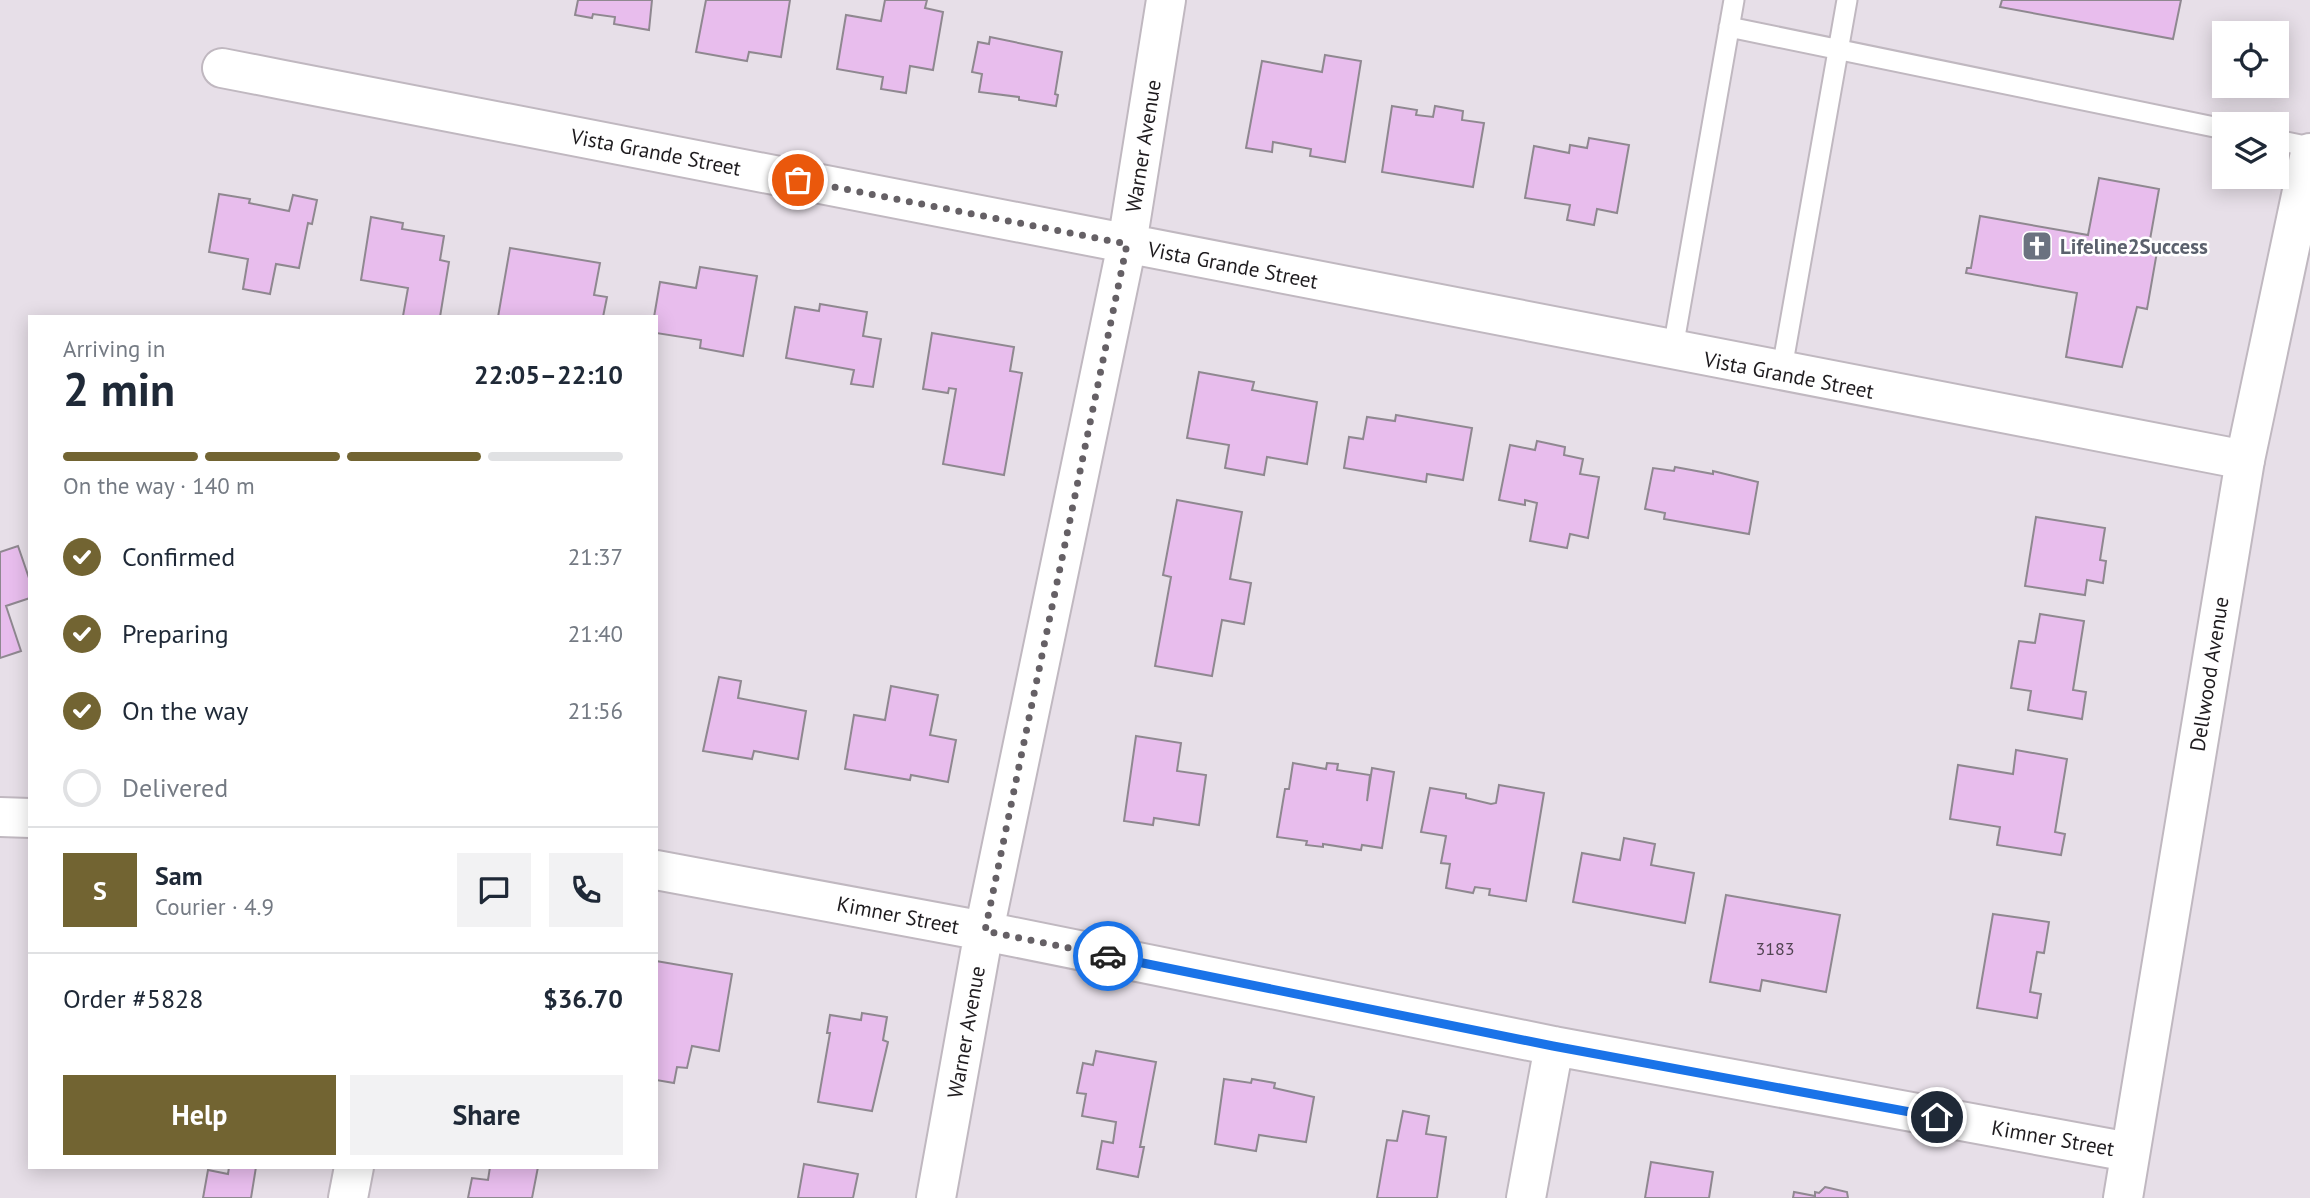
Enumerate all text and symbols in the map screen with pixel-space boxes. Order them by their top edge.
map controls [2212,21,2289,189]
button: locate [2212,21,2289,98]
street label: Warner Avenue [1119,78,1167,214]
button: layers [2212,112,2289,189]
street label: Vista Grande Street [568,122,743,182]
pin [768,150,828,210]
icon: bag [779,161,817,199]
church icon: Lifeline2Success [2020,229,2054,263]
place label: Lifeline2Success [2060,233,2208,260]
street label: Vista Grande Street [1145,235,1320,295]
text: Arriving in [63,334,165,363]
street label: Vista Grande Street [1701,345,1876,405]
text: 22:05–22:10 [474,358,623,391]
text: 2 min [63,359,175,419]
text: On the way · 140 m [63,471,255,500]
icon: check [63,538,101,576]
text: Confirmed [122,540,235,573]
text: 21:37 [568,542,623,571]
street label: Dellwood Avenue [2183,595,2235,753]
icon: check [63,615,101,653]
text: Preparing [122,617,229,650]
text: 21:40 [568,619,623,648]
icon: check [63,692,101,730]
text: On the way [122,694,248,727]
text: 21:56 [568,696,623,725]
text: Delivered [122,771,228,804]
button: chat [457,853,531,927]
button: phone [549,853,623,927]
text: Sam [155,859,203,892]
text: S [93,874,107,907]
street label: Kimner Street [835,890,961,940]
text: Courier · 4.9 [155,892,274,921]
courier [1073,921,1143,991]
icon: car [1089,937,1127,975]
house number: 3183 [1755,937,1795,960]
street label: Warner Avenue [941,964,991,1100]
text: Order #5828 [63,982,203,1015]
text: $36.70 [543,982,623,1015]
button: Help [63,1075,336,1155]
button: Share [350,1075,623,1155]
pin [1907,1087,1967,1147]
icon: home [1918,1098,1956,1136]
street label: Kimner Street [1990,1114,2116,1162]

